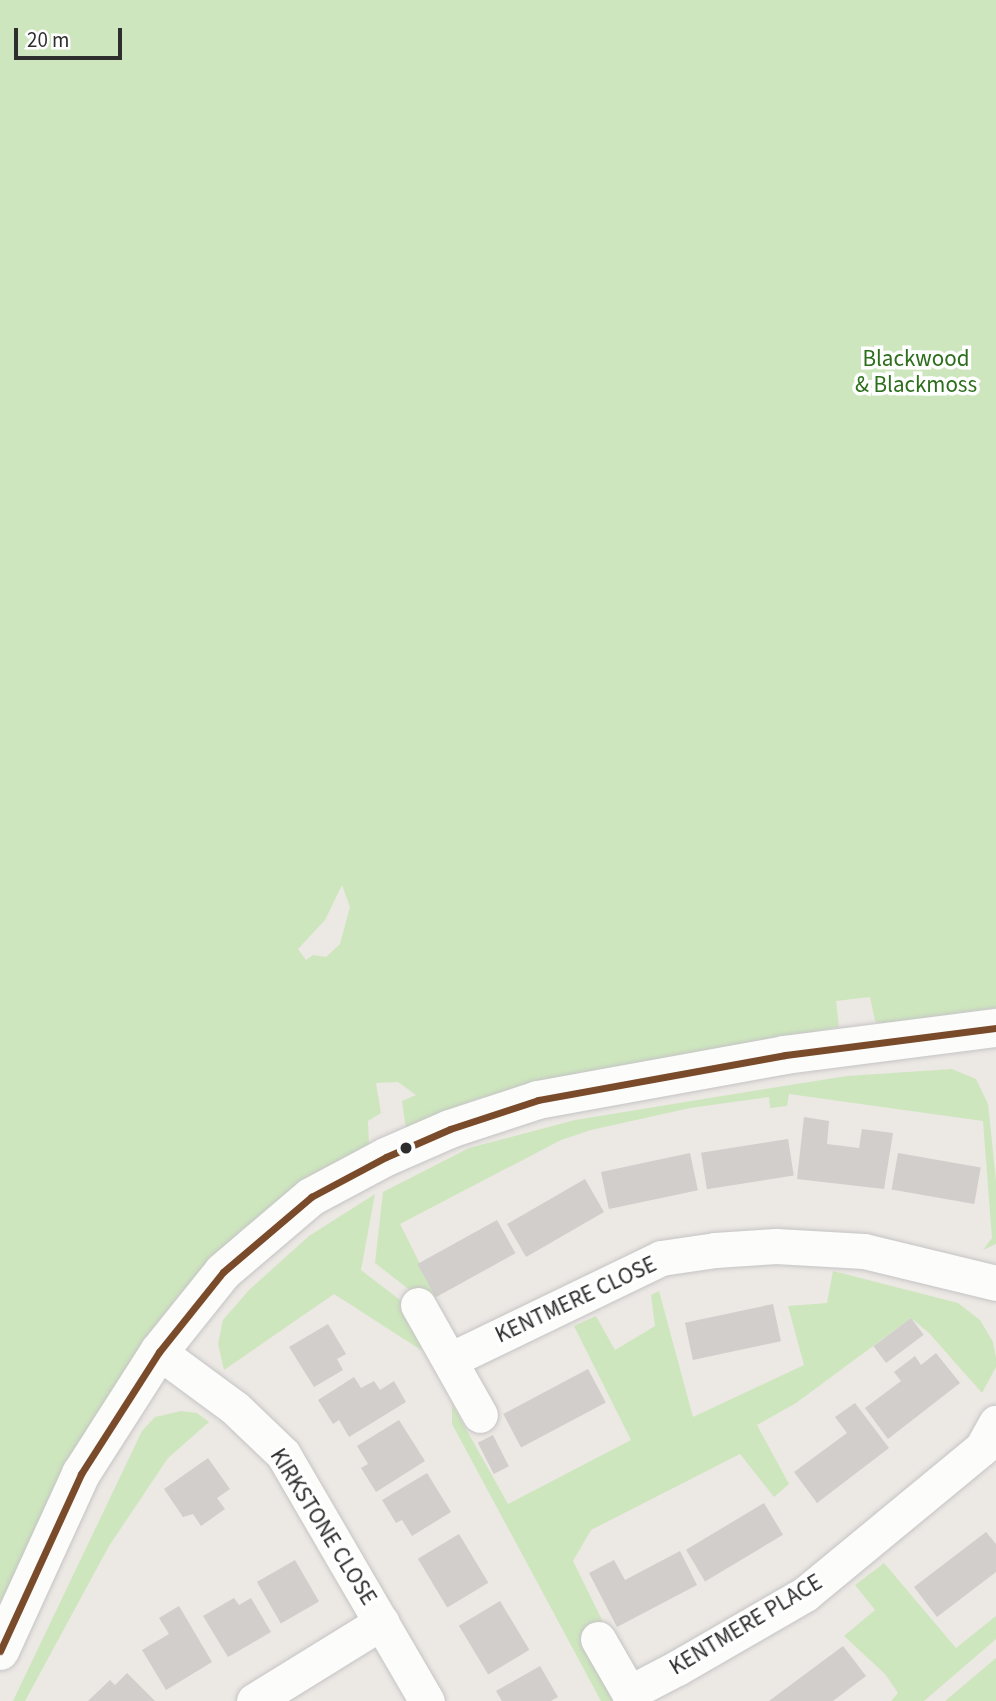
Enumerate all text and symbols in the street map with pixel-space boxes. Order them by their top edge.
scale bar [18,14,126,58]
text: 20 m [27,25,69,55]
park label: Blackwood & Blackmoss [855,345,977,399]
unlabelled marker [399,1141,413,1155]
street label: KENTMERE CLOSE [491,1251,661,1349]
street label: KIRKSTONE CLOSE [264,1444,382,1610]
street label: KENTMERE PLACE [665,1569,827,1681]

